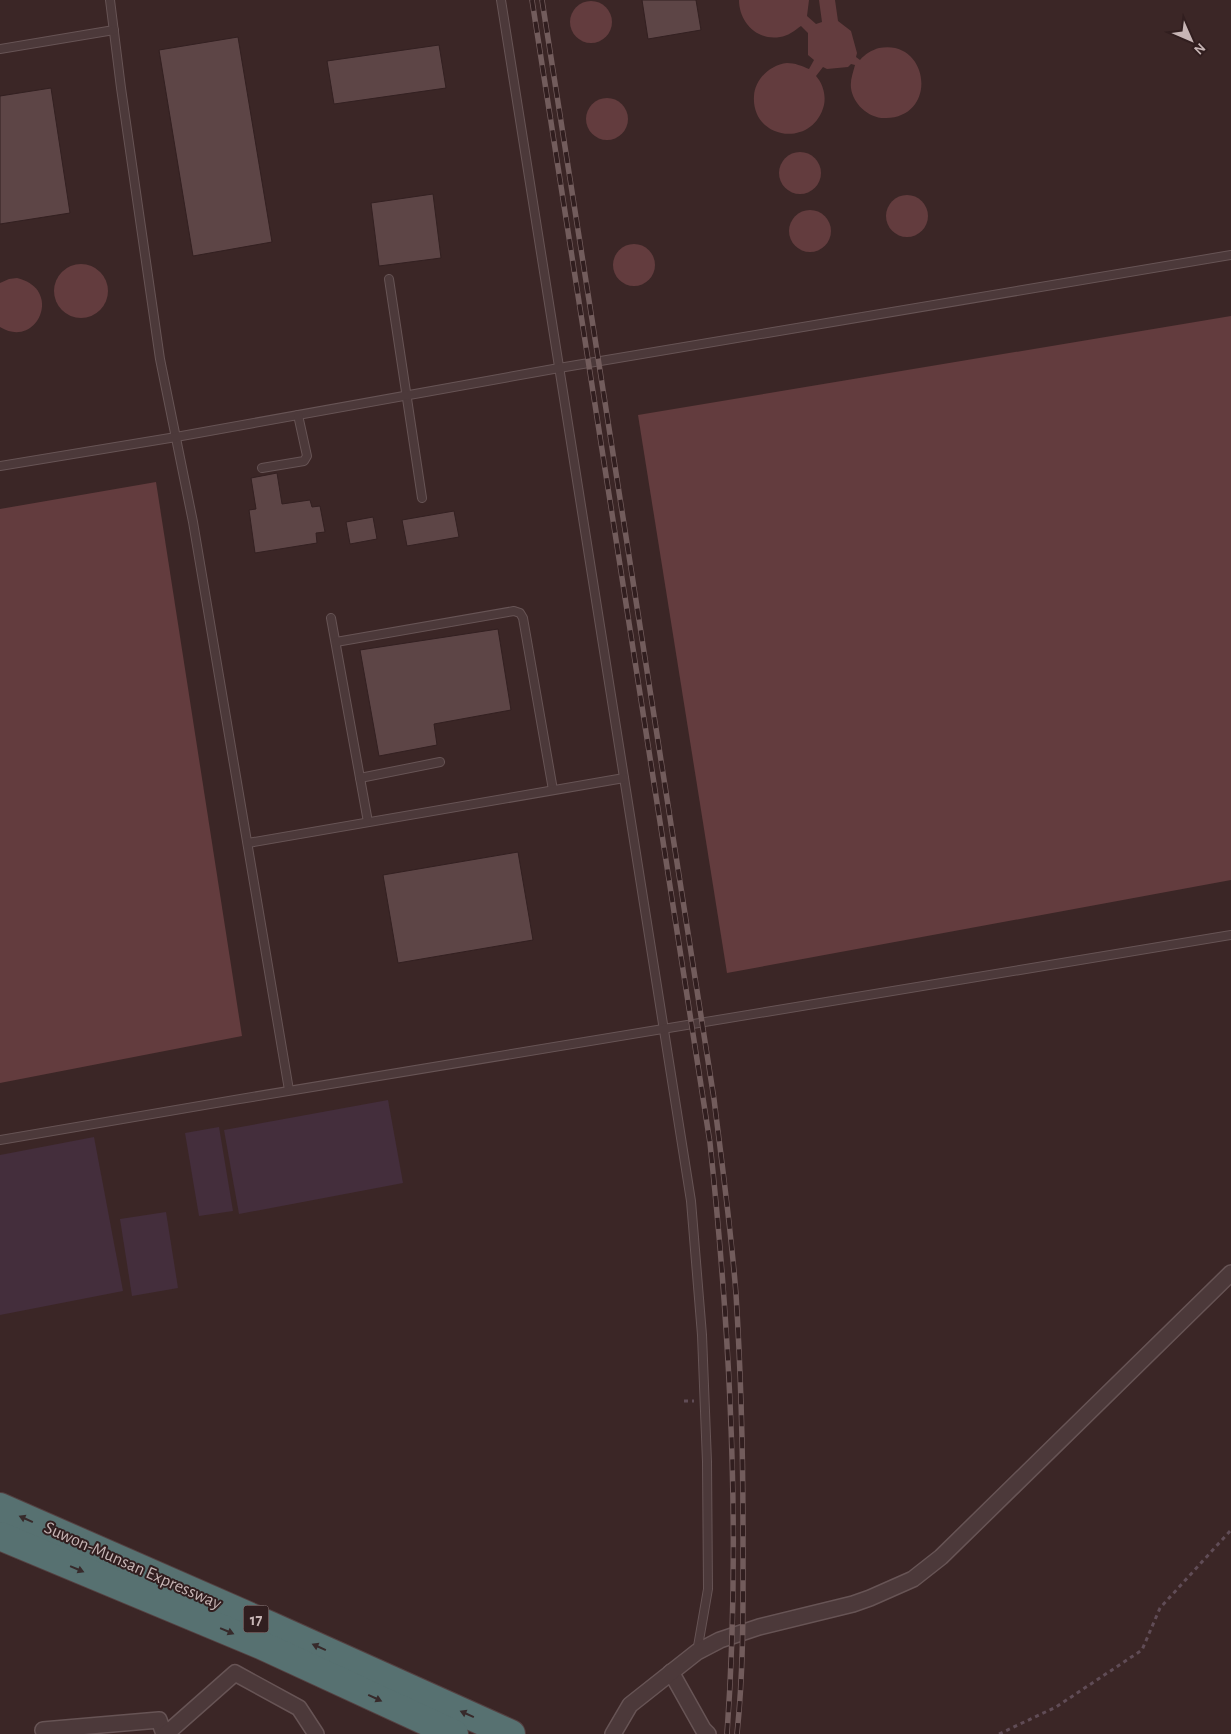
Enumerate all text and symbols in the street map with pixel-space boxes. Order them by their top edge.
north arrow [1166,15,1216,65]
text: N [1191,40,1208,57]
one-way arrow [19,1514,33,1522]
street label: Suwon-Munsan Expressway [41,1519,224,1613]
one-way arrow [70,1565,84,1573]
road number: 17 [244,1606,268,1632]
one-way arrow [220,1628,234,1636]
one-way arrow [312,1643,326,1651]
one-way arrow [368,1694,382,1702]
one-way arrow [460,1710,474,1718]

